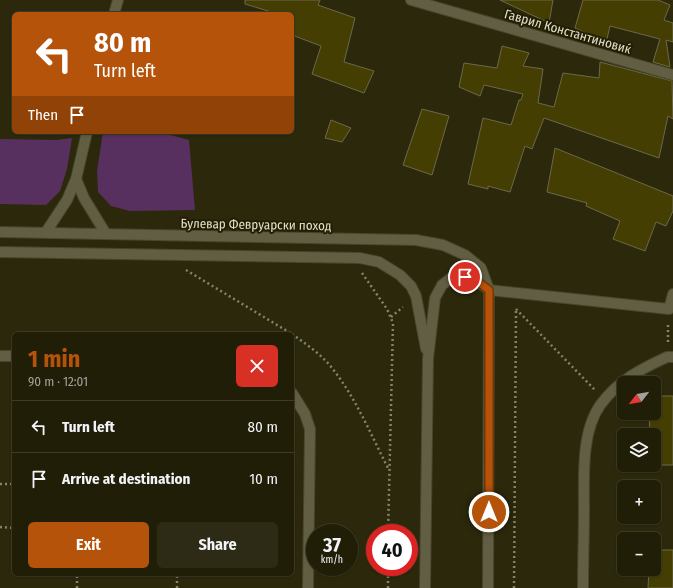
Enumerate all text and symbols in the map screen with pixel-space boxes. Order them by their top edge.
street label: Гаврил Константиновиќ [503,6,633,57]
text: 80 m [94,26,151,59]
icon: left [28,28,80,80]
text: Turn left [94,60,156,82]
icon: arrive [66,104,88,126]
text: Then [28,106,58,124]
street label: Булевар Февруарски поход [180,216,332,233]
pin [448,260,482,294]
icon: arrive [454,266,476,288]
text: 1 min [28,345,80,373]
button: close [236,345,278,387]
text: 90 m · 12:01 [28,374,88,389]
north arrow [617,376,661,420]
map controls [617,376,661,576]
icon: left [28,416,50,438]
text: Turn left [62,418,115,436]
text: 80 m [248,418,278,436]
button: layers [617,428,661,472]
icon: arrive [28,468,50,490]
text: Arrive at destination [62,470,190,488]
text: 10 m [249,470,278,488]
button: + [617,480,661,524]
position arrow [468,491,510,533]
button: Exit [28,522,149,568]
button: Share [157,522,278,568]
speed limit sign: 40 [366,524,418,576]
button: − [617,532,661,576]
text: 37 [323,533,341,557]
text: km/h [321,554,343,566]

